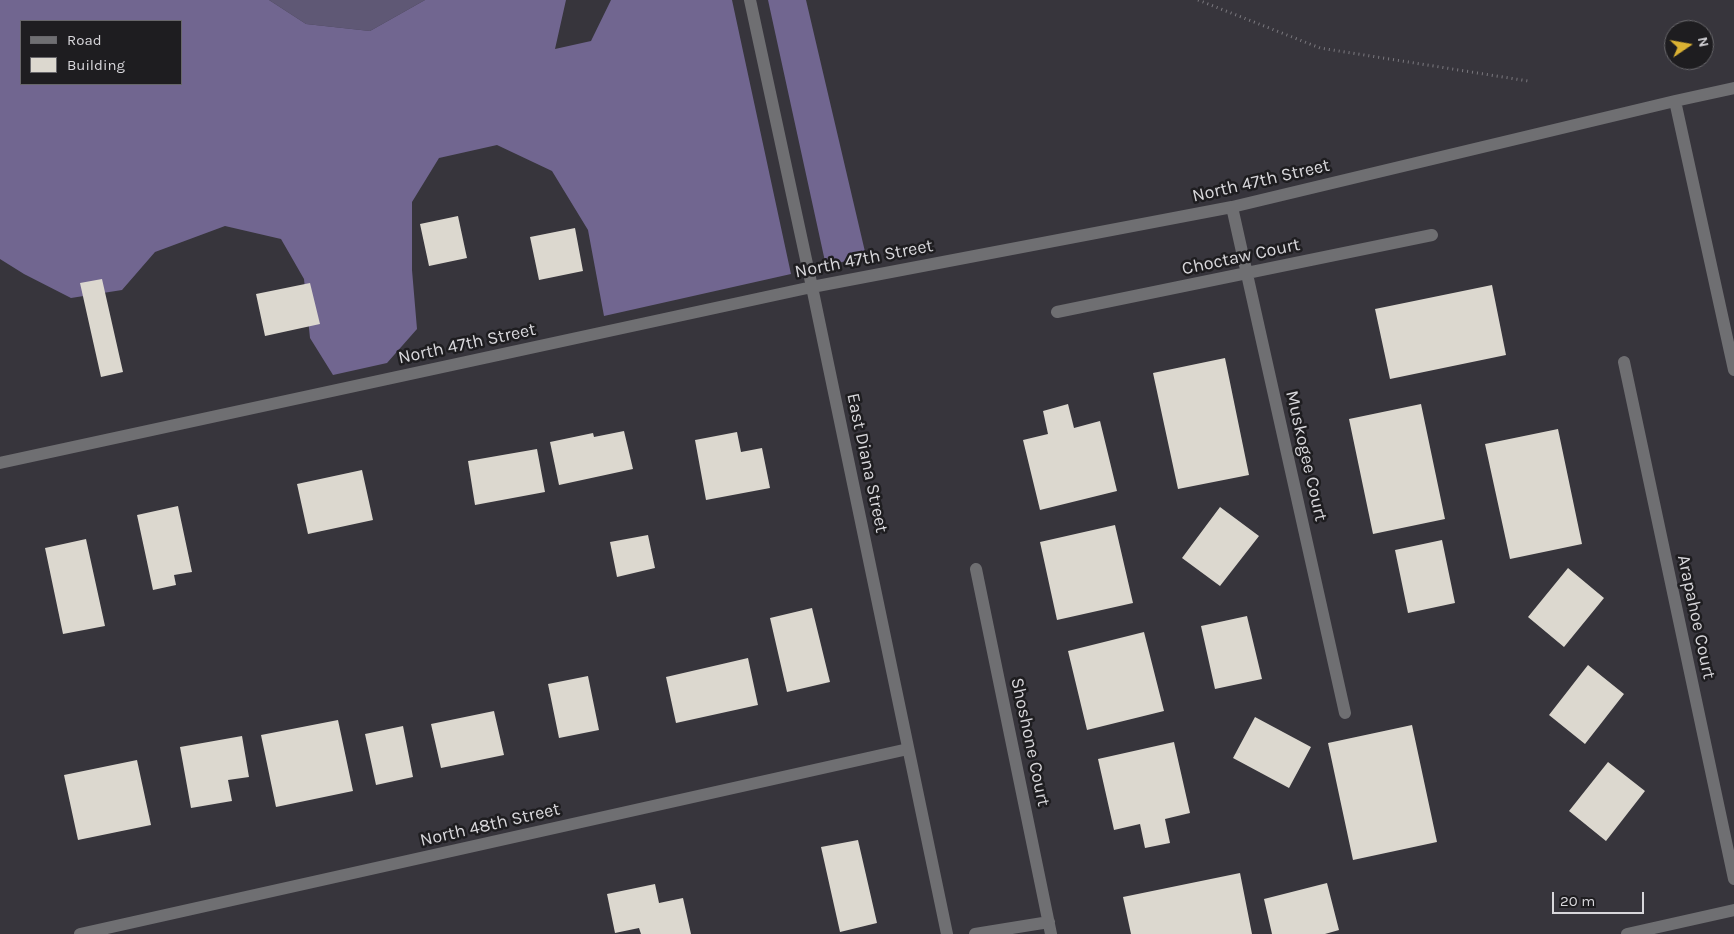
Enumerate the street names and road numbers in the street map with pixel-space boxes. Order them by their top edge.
street label: North 47th Street [1190,155,1332,207]
street label: Choctaw Court [1180,234,1302,280]
street label: North 47th Street [793,235,935,283]
street label: North 47th Street [396,319,538,369]
street label: Muskogee Court [1280,389,1332,523]
street label: East Diana Street [842,391,892,535]
street label: Arapahoe Court [1672,553,1720,681]
street label: Shoshone Court [1006,676,1054,808]
street label: North 48th Street [418,798,562,852]

